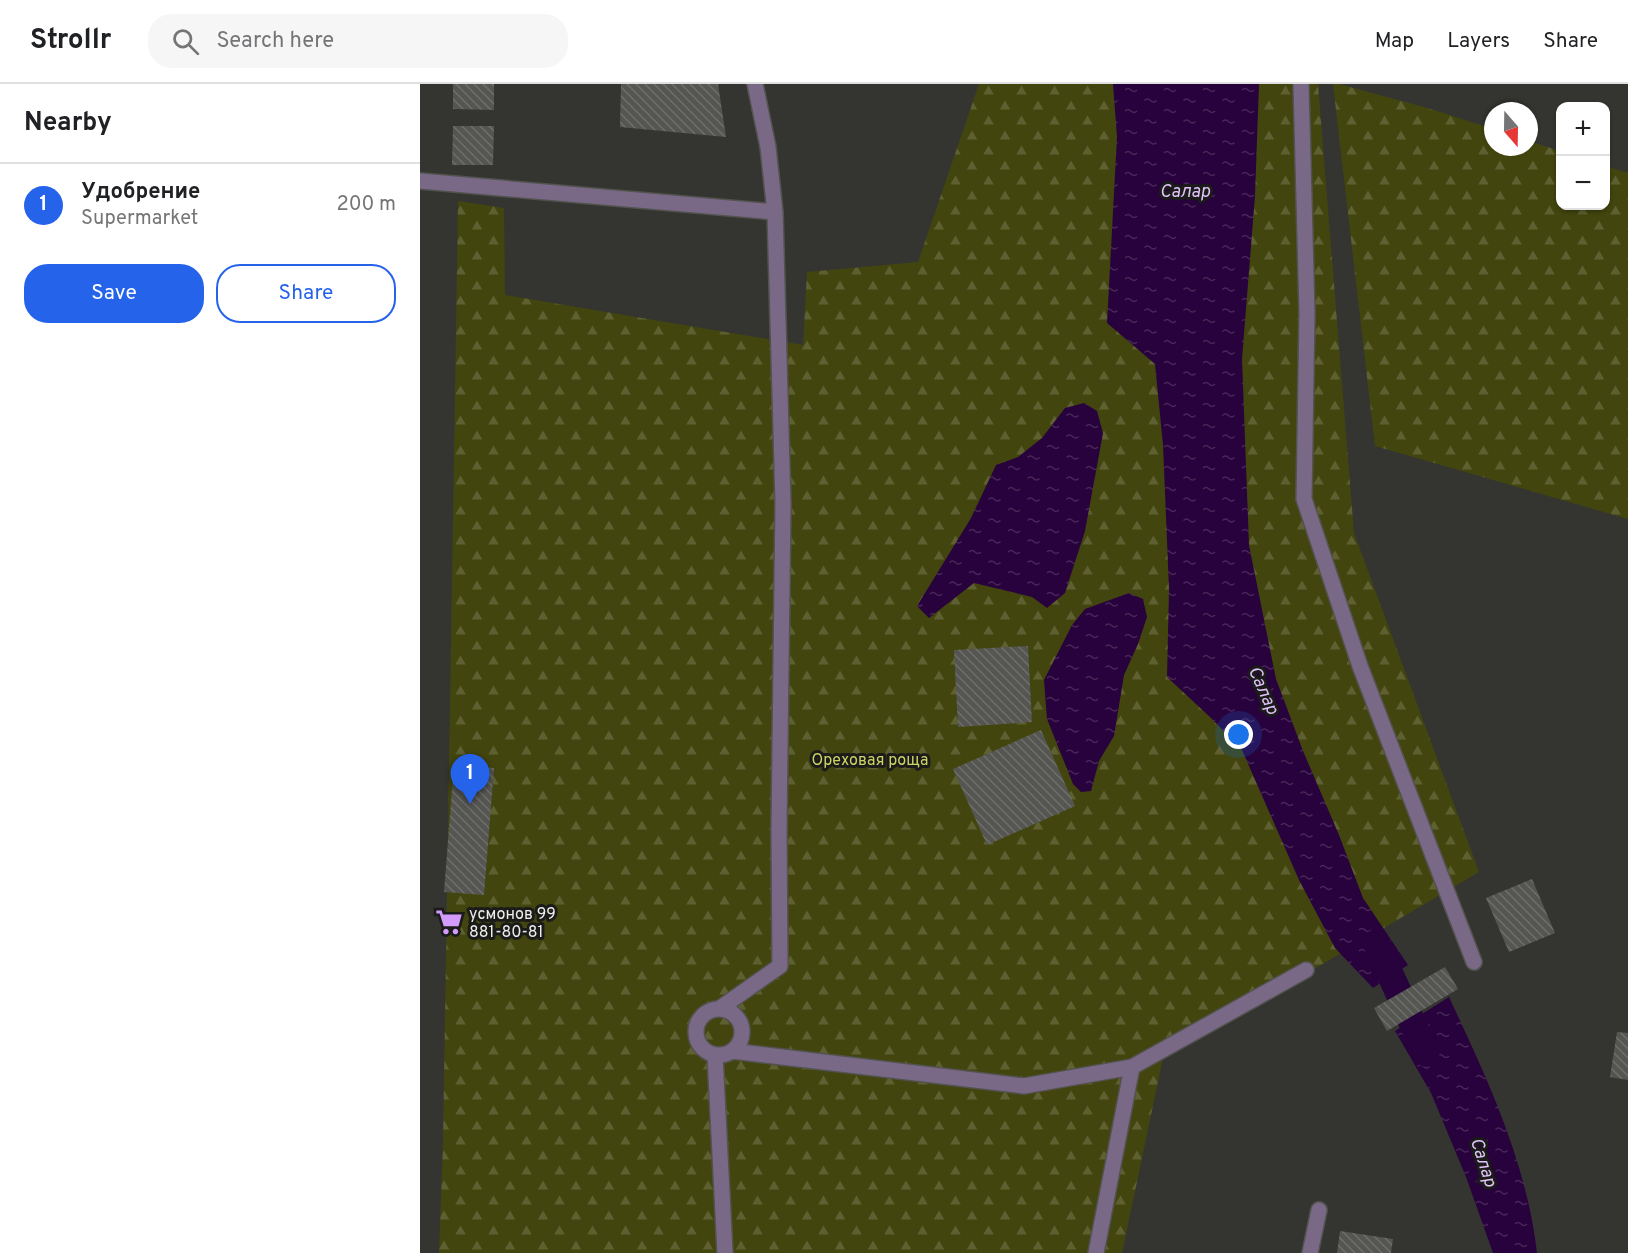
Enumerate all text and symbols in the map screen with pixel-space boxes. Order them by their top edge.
search box [148,14,568,68]
text: Strollr [30,23,112,59]
icon: search [169,25,202,58]
text: Search here [217,28,334,55]
text: Map [1375,28,1414,55]
text: Layers [1447,28,1510,55]
text: Share [1543,28,1598,55]
north arrow [1484,102,1538,156]
map controls [1556,102,1610,210]
button: + [1556,102,1610,156]
text: Nearby [24,107,112,140]
button: − [1556,156,1610,210]
text: Удобрение [81,179,200,206]
water label: Салар [1160,181,1210,204]
text: 1 [40,192,48,218]
text: 200 m [337,192,396,218]
text: Supermarket [81,206,198,232]
button: Save [24,264,204,323]
button: Share [216,264,396,323]
water label: Салар [1242,663,1283,718]
your location [1224,720,1253,749]
park label: Ореховая роща [811,751,929,771]
pin: 1 [451,754,490,804]
place label: усмонов 99 881-80-81 [469,905,556,943]
supermarket icon: усмонов 99 881-80-81 [434,907,464,937]
water label: Салар [1464,1135,1501,1190]

